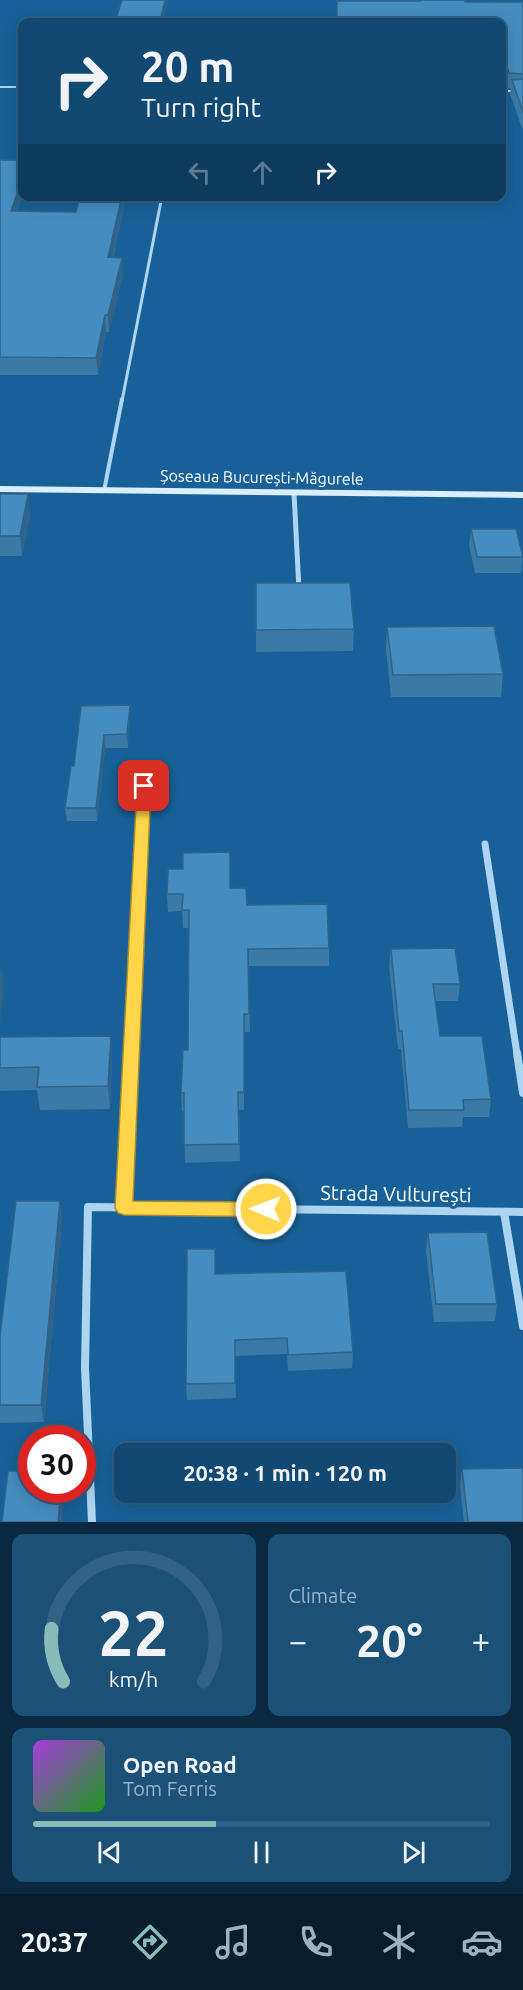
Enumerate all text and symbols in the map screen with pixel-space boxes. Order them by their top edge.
icon: right [42,42,120,120]
text: 20 m [141,43,235,90]
text: Turn right [141,92,261,122]
icon: left [183,156,216,189]
icon: ahead [246,156,279,189]
icon: right [309,156,342,189]
street label: Șoseaua București-Măgurele [160,466,364,488]
pin [118,760,169,811]
icon: arrive [127,769,160,802]
position arrow [234,1177,298,1241]
street label: Strada Vulturești [320,1181,472,1206]
speed limit sign: 30 [18,1425,96,1503]
text: 20:38 · 1 min · 120 m [183,1460,387,1485]
text: Climate [289,1584,357,1607]
text: 22 [99,1598,169,1668]
text: 20° [356,1615,423,1666]
text: − [289,1622,307,1659]
text: + [471,1622,490,1659]
text: km/h [109,1667,158,1691]
text: Open Road [123,1752,237,1777]
text: Tom Ferris [123,1777,217,1800]
icon: previous [93,1836,126,1869]
icon: pause [245,1836,278,1869]
icon: next [397,1836,430,1869]
icon: directions [129,1921,171,1963]
icon: music [212,1921,254,1963]
icon: phone [295,1921,337,1963]
icon: climate [378,1921,420,1963]
icon: car [461,1921,503,1963]
text: 20:37 [20,1927,88,1957]

